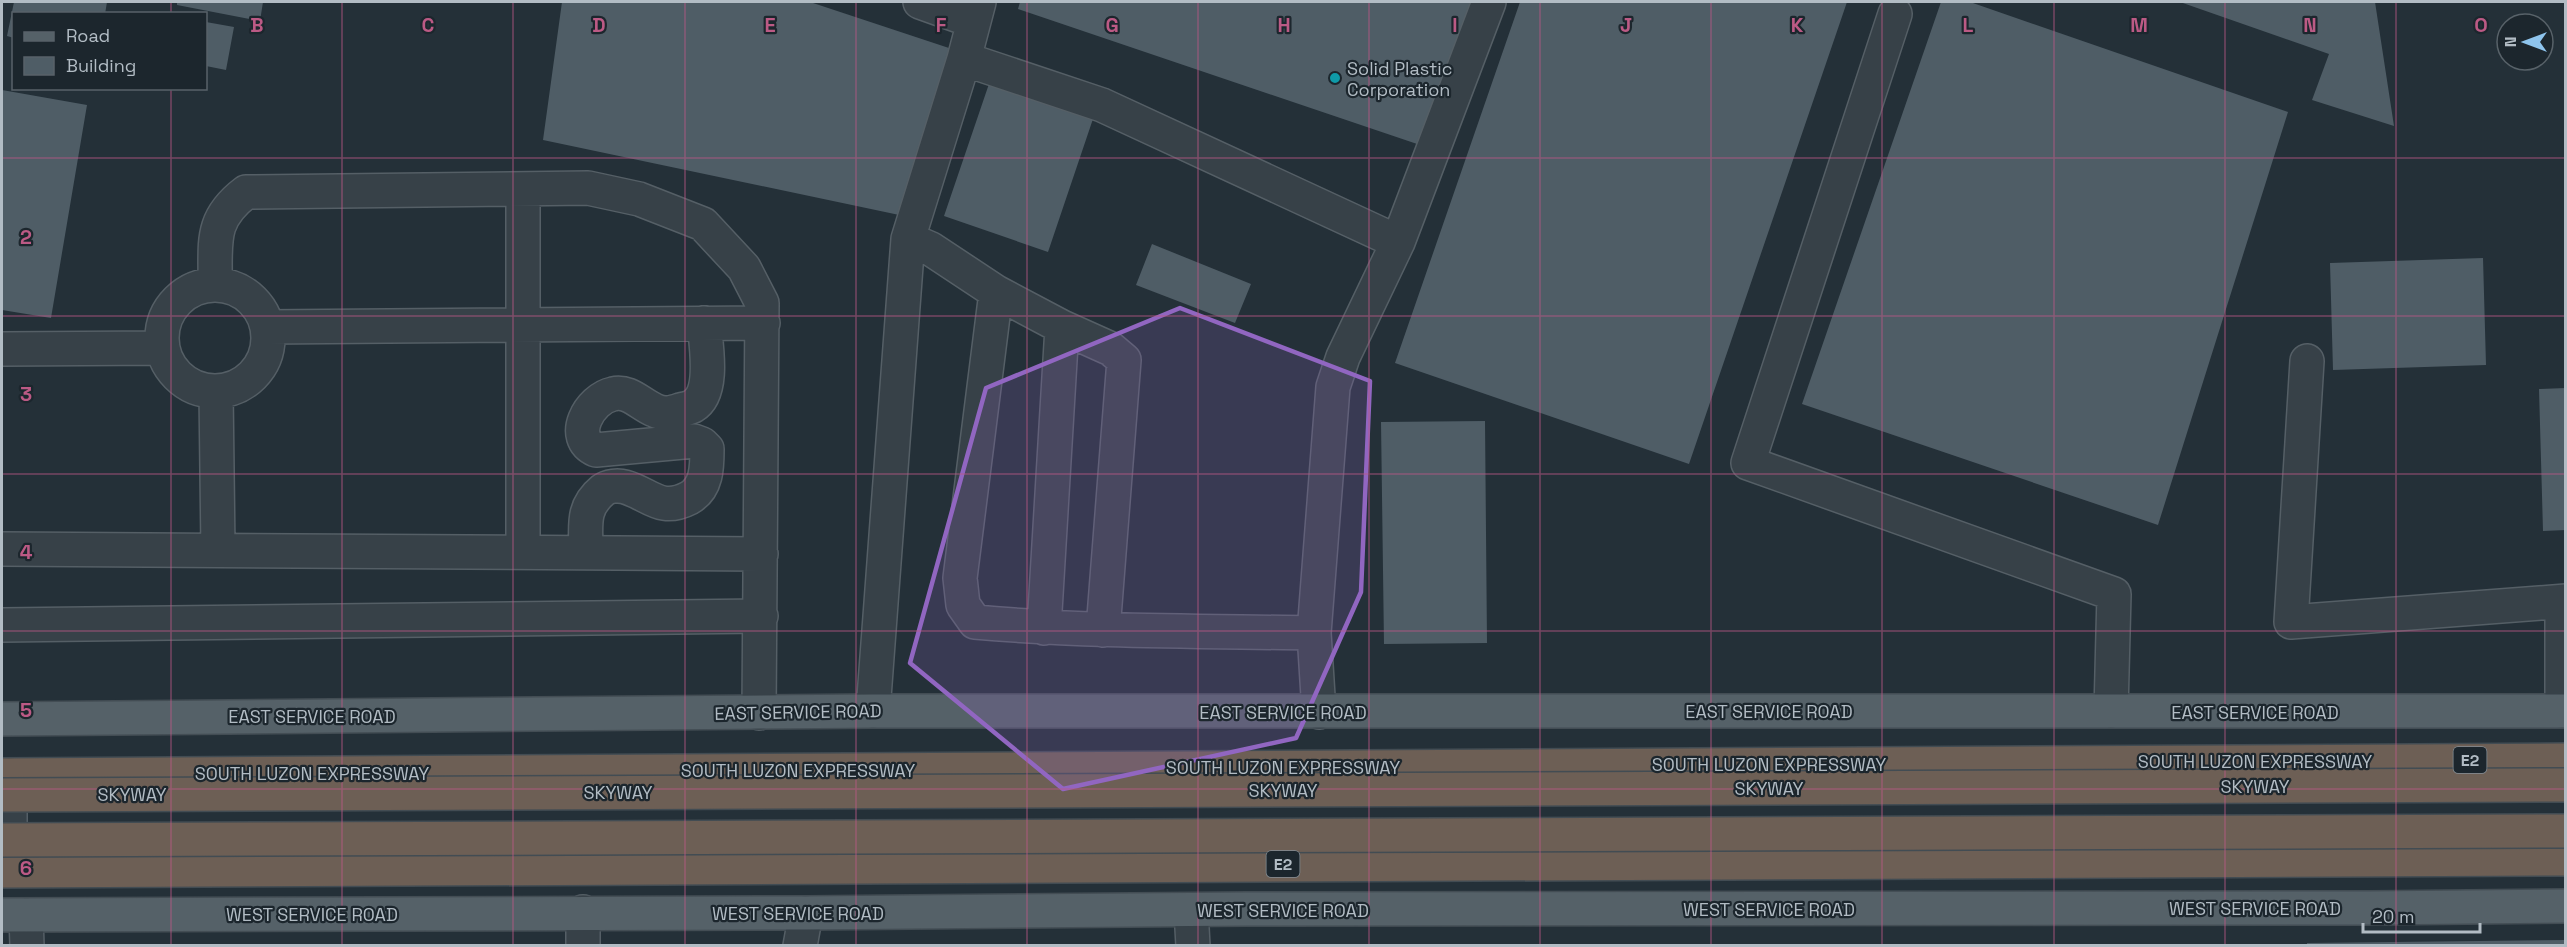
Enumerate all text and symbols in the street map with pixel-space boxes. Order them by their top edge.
legend [12,12,207,90]
text: B [250,12,264,38]
text: C [422,12,435,38]
text: D [592,12,606,38]
text: E [764,12,776,38]
text: F [936,12,947,38]
text: G [1105,12,1119,38]
text: H [1277,12,1291,38]
text: I [1452,12,1458,38]
text: J [1620,12,1632,38]
text: K [1791,12,1804,38]
text: L [1963,12,1974,38]
text: M [2130,12,2148,38]
text: N [2303,12,2317,38]
text: O [2474,12,2488,38]
north arrow [2495,12,2555,72]
text: Road [66,24,110,47]
text: N [2500,37,2521,47]
text: Building [66,54,136,77]
place label: Solid Plastic Corporation [1347,57,1452,101]
marker: Solid Plastic Corporation [1328,71,1342,85]
text: 2 [20,224,32,250]
text: 3 [20,381,32,407]
text: 4 [20,539,33,565]
text: 5 [20,697,32,723]
street label: EAST SERVICE ROAD [714,699,882,725]
street label: EAST SERVICE ROAD [1685,700,1853,723]
street label: EAST SERVICE ROAD [1199,701,1367,724]
street label: EAST SERVICE ROAD [2171,701,2339,724]
street label: EAST SERVICE ROAD [228,705,396,728]
road number: E2 [2454,747,2486,773]
street label: SOUTH LUZON EXPRESSWAY [2138,750,2372,773]
street label: SOUTH LUZON EXPRESSWAY [1652,753,1886,776]
street label: SOUTH LUZON EXPRESSWAY [1166,756,1400,779]
street label: SOUTH LUZON EXPRESSWAY [681,759,915,782]
street label: SOUTH LUZON EXPRESSWAY [195,762,429,785]
street label: SKYWAY [2220,775,2290,798]
street label: SKYWAY [1734,777,1804,800]
street label: SKYWAY [1248,779,1318,802]
street label: SKYWAY [583,781,653,804]
street label: SKYWAY [97,783,167,806]
road number: E2 [1266,851,1300,877]
text: 6 [20,855,32,881]
scale bar [2363,896,2480,934]
street label: WEST SERVICE ROAD [2169,897,2341,920]
street label: WEST SERVICE ROAD [1683,898,1855,921]
street label: WEST SERVICE ROAD [1197,899,1369,922]
street label: WEST SERVICE ROAD [712,902,884,925]
street label: WEST SERVICE ROAD [226,903,398,926]
text: 20 m [2372,905,2415,928]

